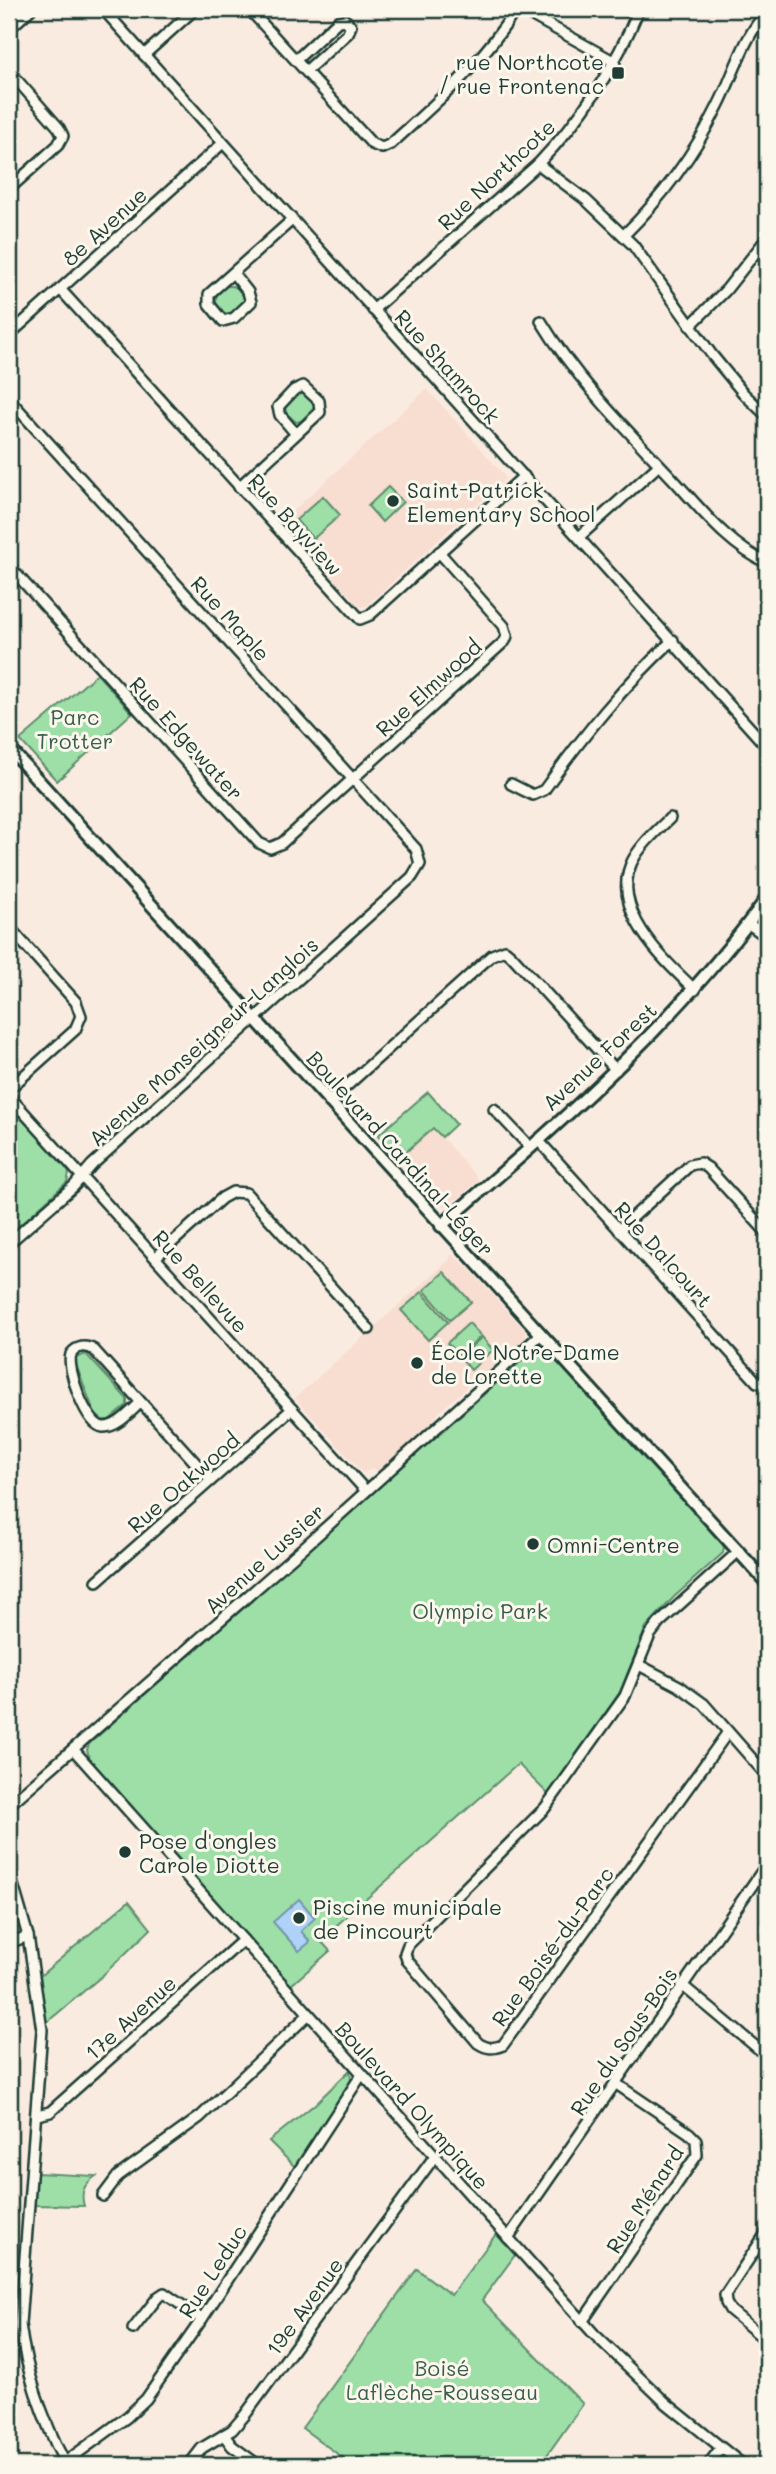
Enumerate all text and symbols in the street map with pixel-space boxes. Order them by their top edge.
place label: rue Northcote / rue Frontenac [439,48,604,99]
marker: rue Northcote / rue Frontenac [610,65,626,81]
street label: Rue Northcote [431,113,561,235]
street label: 8e Avenue [56,181,152,271]
street label: Rue Shamrock [390,303,506,429]
street label: Rue Bayview [243,467,349,581]
place label: Saint-Patrick Elementary School [407,476,595,527]
marker: Saint-Patrick Elementary School [385,493,401,509]
street label: Rue Maple [186,570,276,666]
street label: Rue Elmwood [369,632,487,742]
street label: Rue Edgewater [124,670,250,806]
park label: Parc Trotter [37,703,113,754]
street label: Avenue Monseigneur-Langlois [83,931,323,1151]
street label: Avenue Forest [536,996,662,1116]
street label: Boulevard Cardinal-Léger [301,1045,501,1261]
street label: Rue Dalcourt [609,1195,719,1313]
street label: Rue Bellevue [148,1224,254,1338]
place label: École Notre-Dame de Lorette [431,1338,620,1389]
marker: École Notre-Dame de Lorette [409,1355,425,1371]
street label: Rue Oakwood [121,1426,245,1538]
street label: Avenue Lussier [198,1497,330,1619]
place label: Omni-Centre [547,1531,680,1558]
marker: Omni-Centre [525,1536,541,1552]
park label: Olympic Park [412,1597,548,1624]
place label: Pose d'ongles Carole Diotte [139,1827,280,1878]
marker: Pose d'ongles Carole Diotte [117,1844,133,1860]
street label: Rue Boisé-du-Parc [485,1861,619,2031]
place label: Piscine municipale de Pincourt [313,1893,502,1944]
marker: Piscine municipale de Pincourt [291,1910,307,1926]
street label: Rue du Sous-Bois [563,1962,683,2120]
street label: 17e Avenue [79,1969,181,2065]
street label: Boulevard Olympique [330,2015,496,2195]
street label: Rue Ménard [599,2140,689,2258]
street label: Rue Leduc [172,2219,252,2323]
street label: 19e Avenue [260,2252,348,2360]
park label: Boisé Laflèche-Rousseau [346,2354,538,2405]

